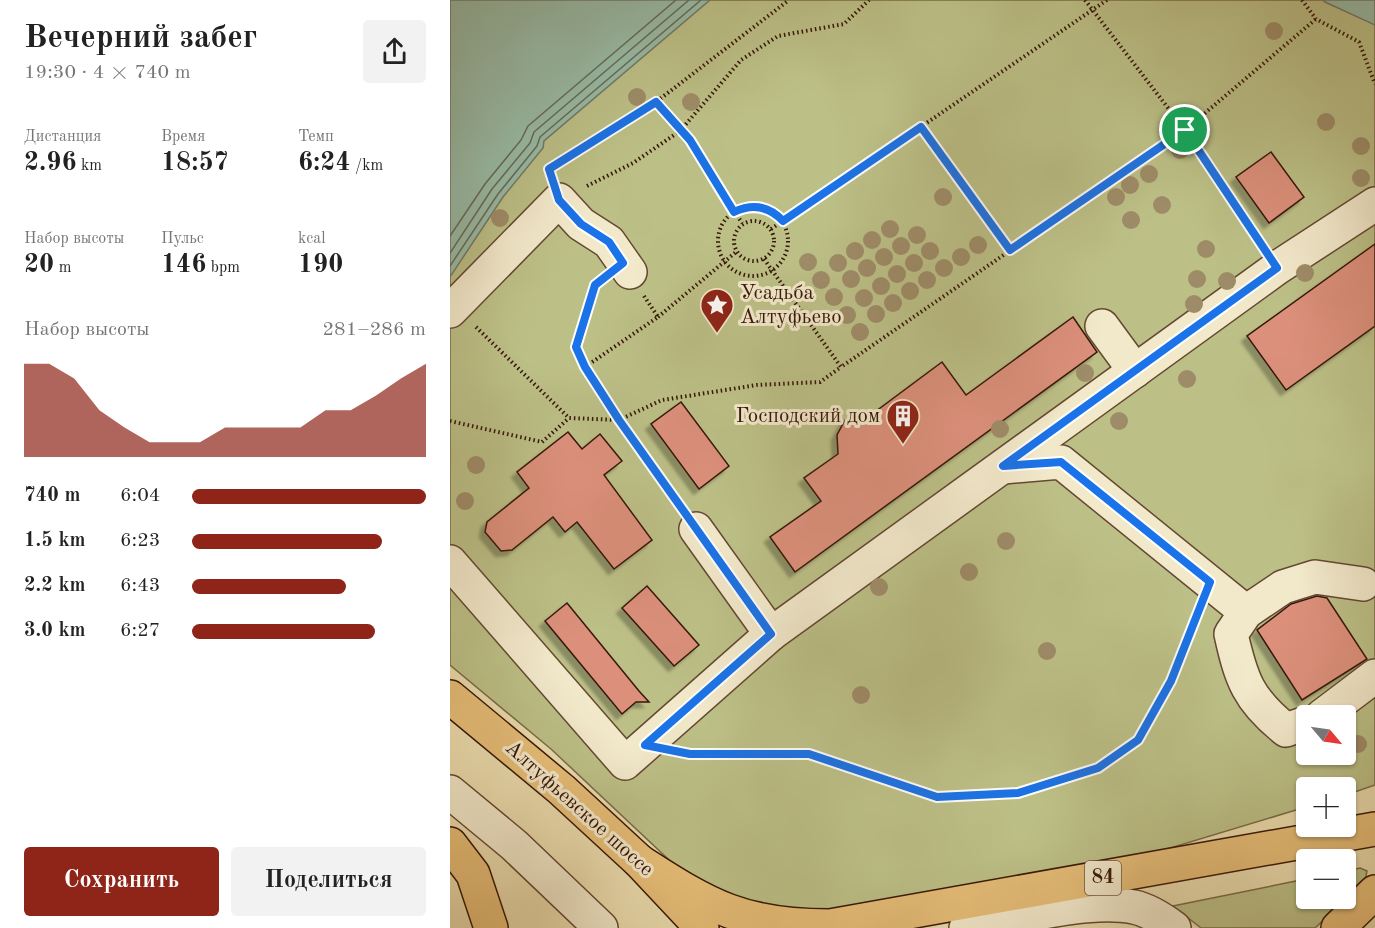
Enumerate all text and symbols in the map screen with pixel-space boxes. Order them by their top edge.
button: share [363,20,426,83]
text: Вечерний забег [24,22,257,55]
text: 19:30 · 4 × 740 m [24,63,191,83]
pin [1159,104,1210,155]
icon: arrive [1168,113,1201,146]
text: Дистанция [24,129,101,145]
text: Время [161,129,205,145]
text: Темп [298,129,334,145]
text: 2.96 [24,150,77,176]
text: 18:57 [161,150,229,176]
text: 6:24 [298,150,351,176]
text: km [77,158,102,174]
text: /km [351,158,383,174]
text: Набор высоты [24,231,124,247]
text: Пульс [161,231,204,247]
text: kcal [298,231,326,247]
text: 20 [24,252,54,278]
text: 146 [161,252,206,278]
text: 190 [298,252,343,278]
text: m [54,260,71,276]
text: bpm [206,260,240,276]
place label: Усадьба Алтуфьево [740,283,842,328]
place icon: Усадьба Алтуфьево [699,287,735,334]
text: Набор высоты [24,320,150,340]
text: 281–286 m [323,320,426,340]
building icon: Господский дом [885,398,921,445]
place label: Господский дом [736,406,880,427]
text: 740 m [24,486,80,506]
text: 6:04 [120,486,160,506]
text: 1.5 km [24,531,86,551]
text: 6:23 [120,531,160,551]
text: 2.2 km [24,576,86,596]
text: 6:43 [120,576,160,596]
text: 3.0 km [24,621,86,641]
text: 6:27 [120,621,160,641]
north arrow [1296,705,1356,765]
map controls [1296,705,1356,909]
street label: Алтуфьевское шоссе [501,737,657,881]
button: + [1296,777,1356,837]
button: Сохранить [24,847,219,916]
button: Поделиться [231,847,426,916]
button: − [1296,849,1356,909]
road number: 84 [1085,861,1121,895]

